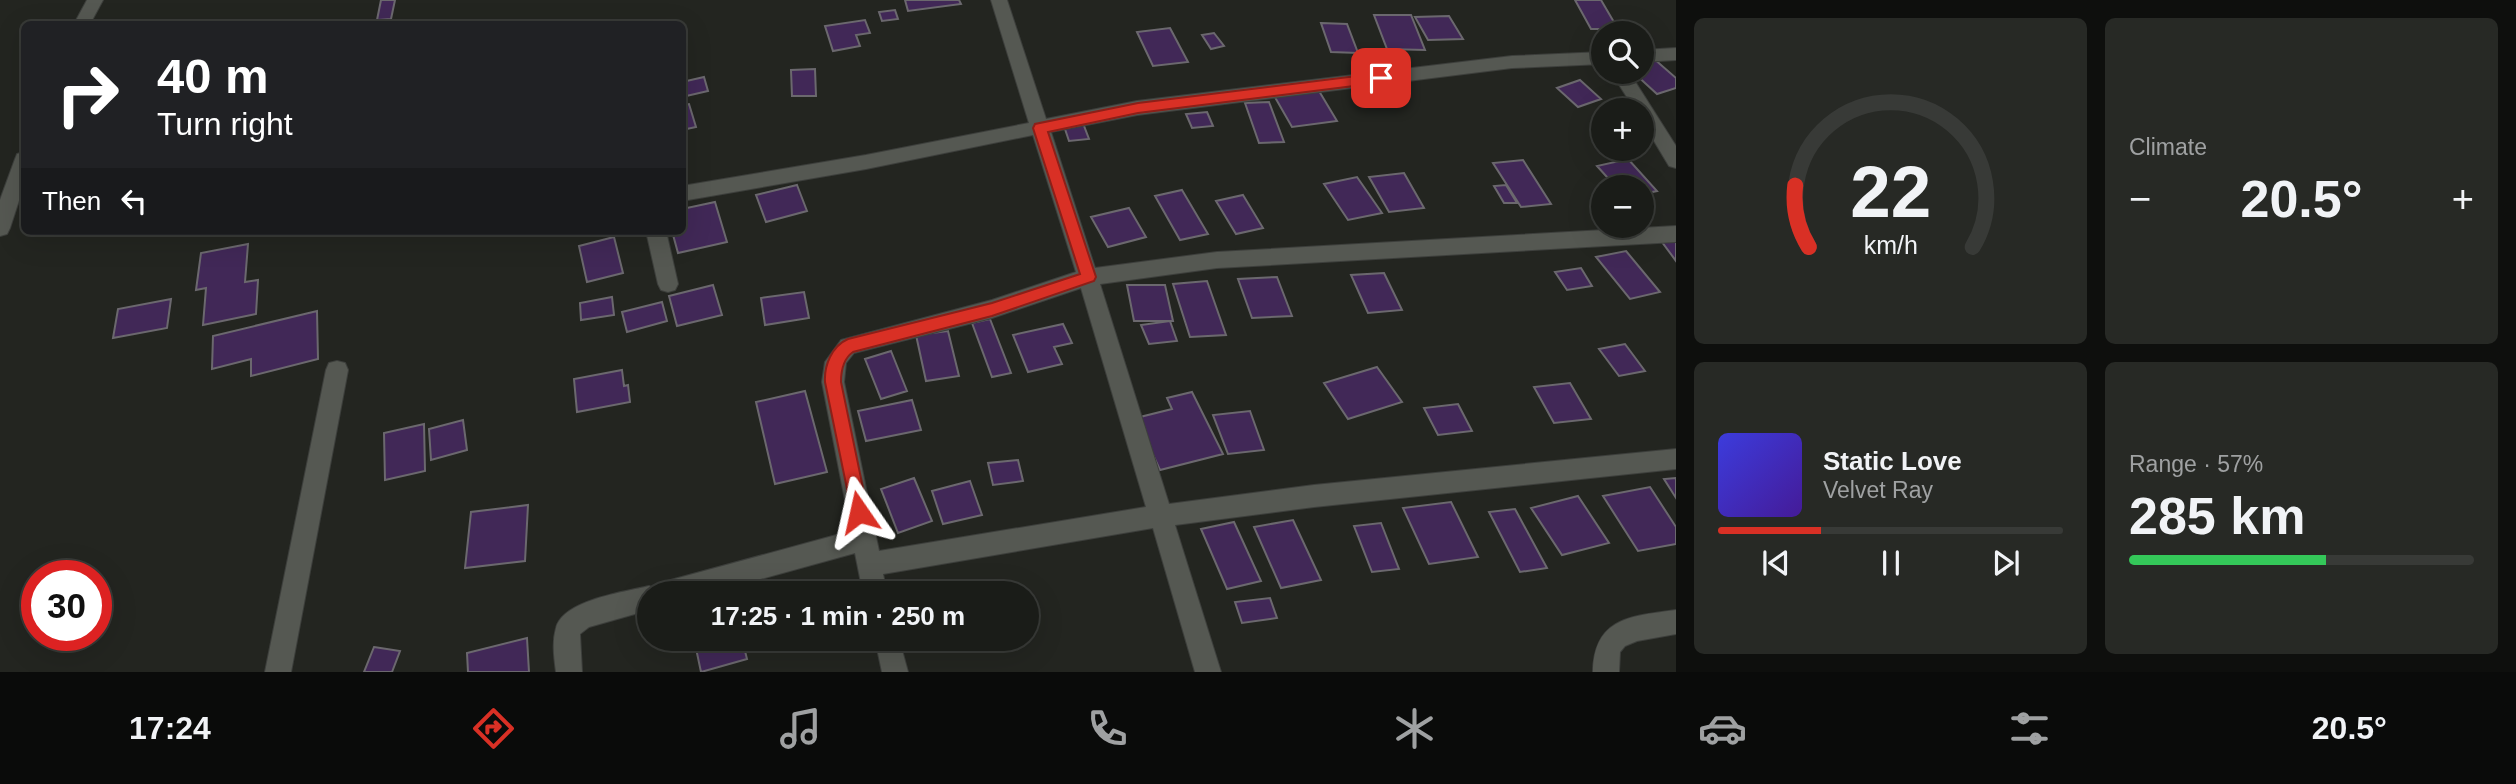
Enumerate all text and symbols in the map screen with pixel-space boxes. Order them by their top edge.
map controls [1591,21,1654,238]
button: search [1591,21,1654,84]
pin [1351,48,1411,108]
icon: right [42,49,133,140]
text: 40 m [157,49,269,103]
icon: arrive [1362,59,1400,97]
button: + [1591,98,1654,161]
text: Turn right [157,106,293,142]
text: Climate [2129,134,2207,160]
text: 22 [1850,151,1931,232]
text: 20.5° [2240,170,2363,228]
button: − [1591,175,1654,238]
text: − [2129,178,2151,220]
text: + [2452,178,2474,220]
icon: left [115,182,153,220]
text: Then [42,186,101,216]
text: km/h [1863,231,1918,259]
text: Static Love [1823,446,1962,476]
text: Range · 57% [2129,451,2263,477]
position arrow [822,475,896,549]
text: Velvet Ray [1823,477,1933,503]
text: 285 km [2129,487,2305,545]
icon: previous [1757,544,1795,582]
icon: pause [1872,544,1910,582]
icon: next [1987,544,2025,582]
speed limit sign: 30 [21,560,112,651]
text: 17:25 · 1 min · 250 m [711,601,965,631]
icon: directions [469,704,518,753]
icon: music [776,704,825,753]
icon: phone [1083,704,1132,753]
icon: climate [1390,704,1439,753]
icon: car [1698,704,1747,753]
icon: filters [2005,704,2054,753]
text: 17:24 [129,710,211,746]
text: 20.5° [2312,710,2387,746]

